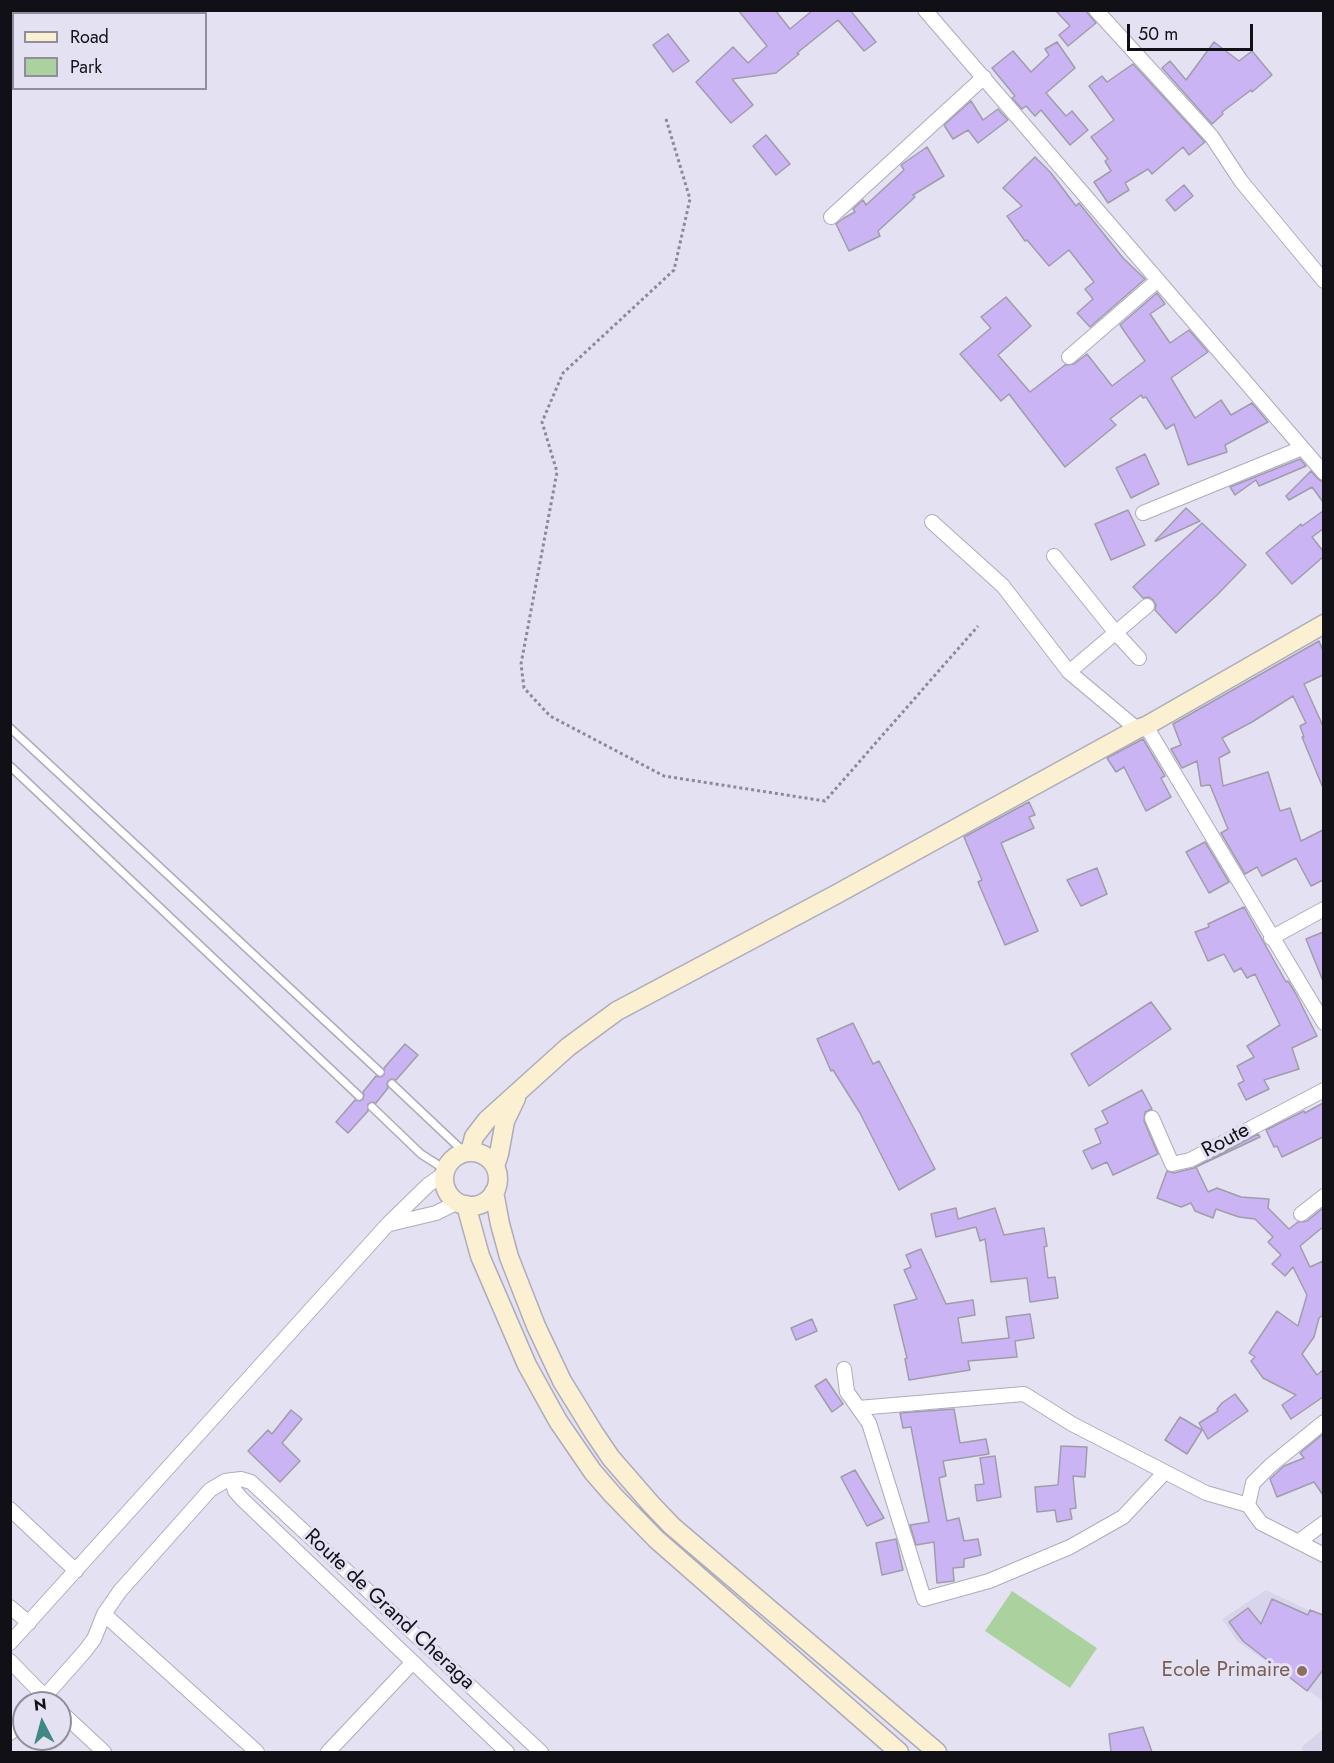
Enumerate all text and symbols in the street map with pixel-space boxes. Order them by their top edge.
legend [12,12,207,90]
scale bar [1130,12,1256,50]
text: 50 m [1138,21,1178,47]
text: Road [70,24,109,50]
text: Park [70,54,102,80]
street label: Route [1198,1118,1254,1164]
street label: Route de Grand Cheraga [299,1524,479,1696]
place label: Ecole Primaire [1162,1658,1290,1684]
marker: Ecole Primaire [1295,1664,1309,1678]
north arrow [12,1691,72,1751]
text: N [33,1692,48,1717]

